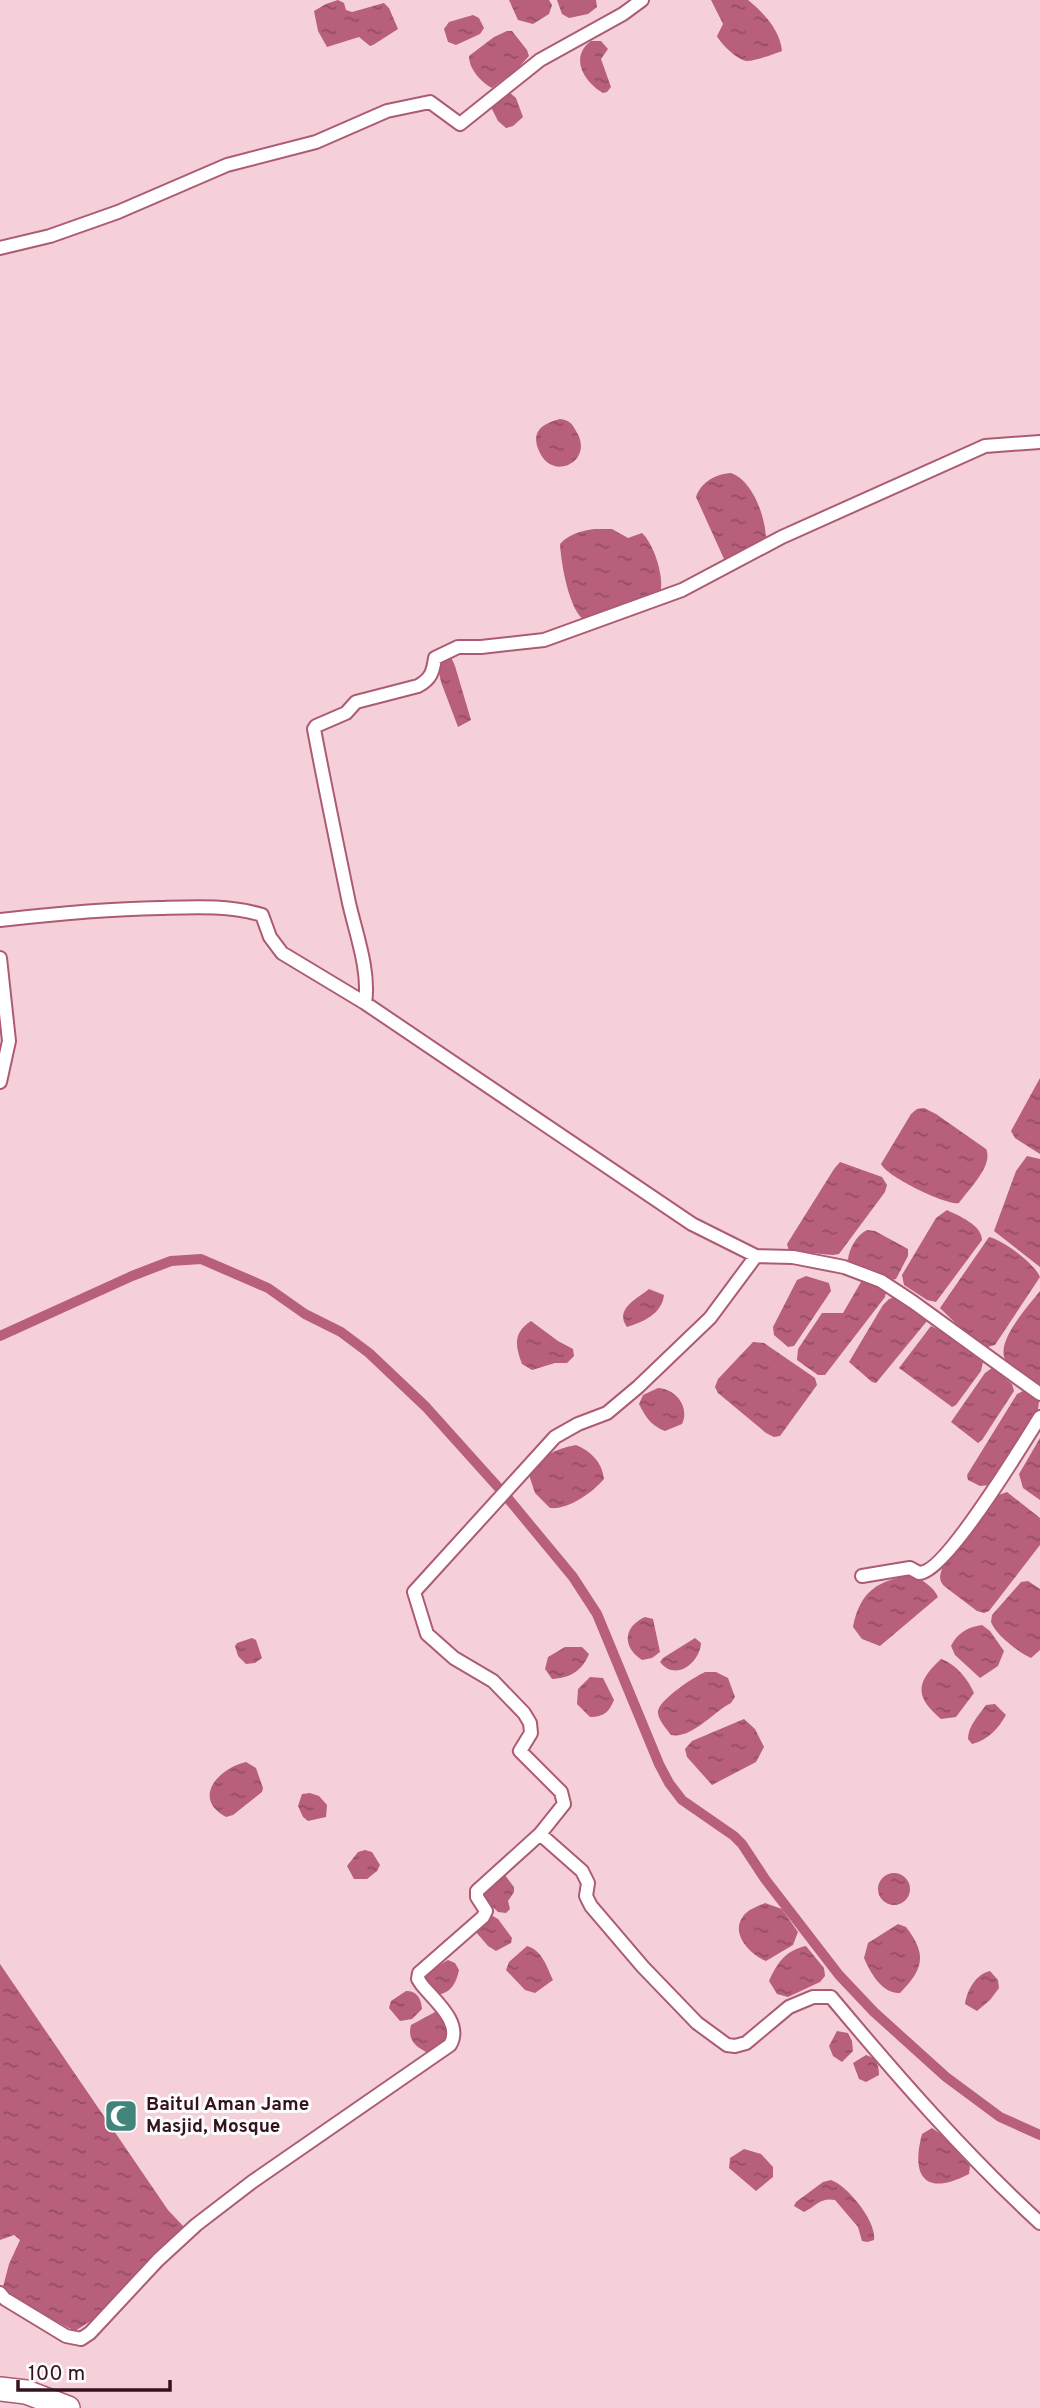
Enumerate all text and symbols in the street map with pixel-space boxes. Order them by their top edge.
place label: Baitul Aman Jame Masjid, Mosque [146,2093,309,2139]
mosque icon: Baitul Aman Jame Masjid, Mosque [102,2097,140,2135]
scale bar [18,2348,170,2392]
text: 100 m [28,2361,85,2388]

